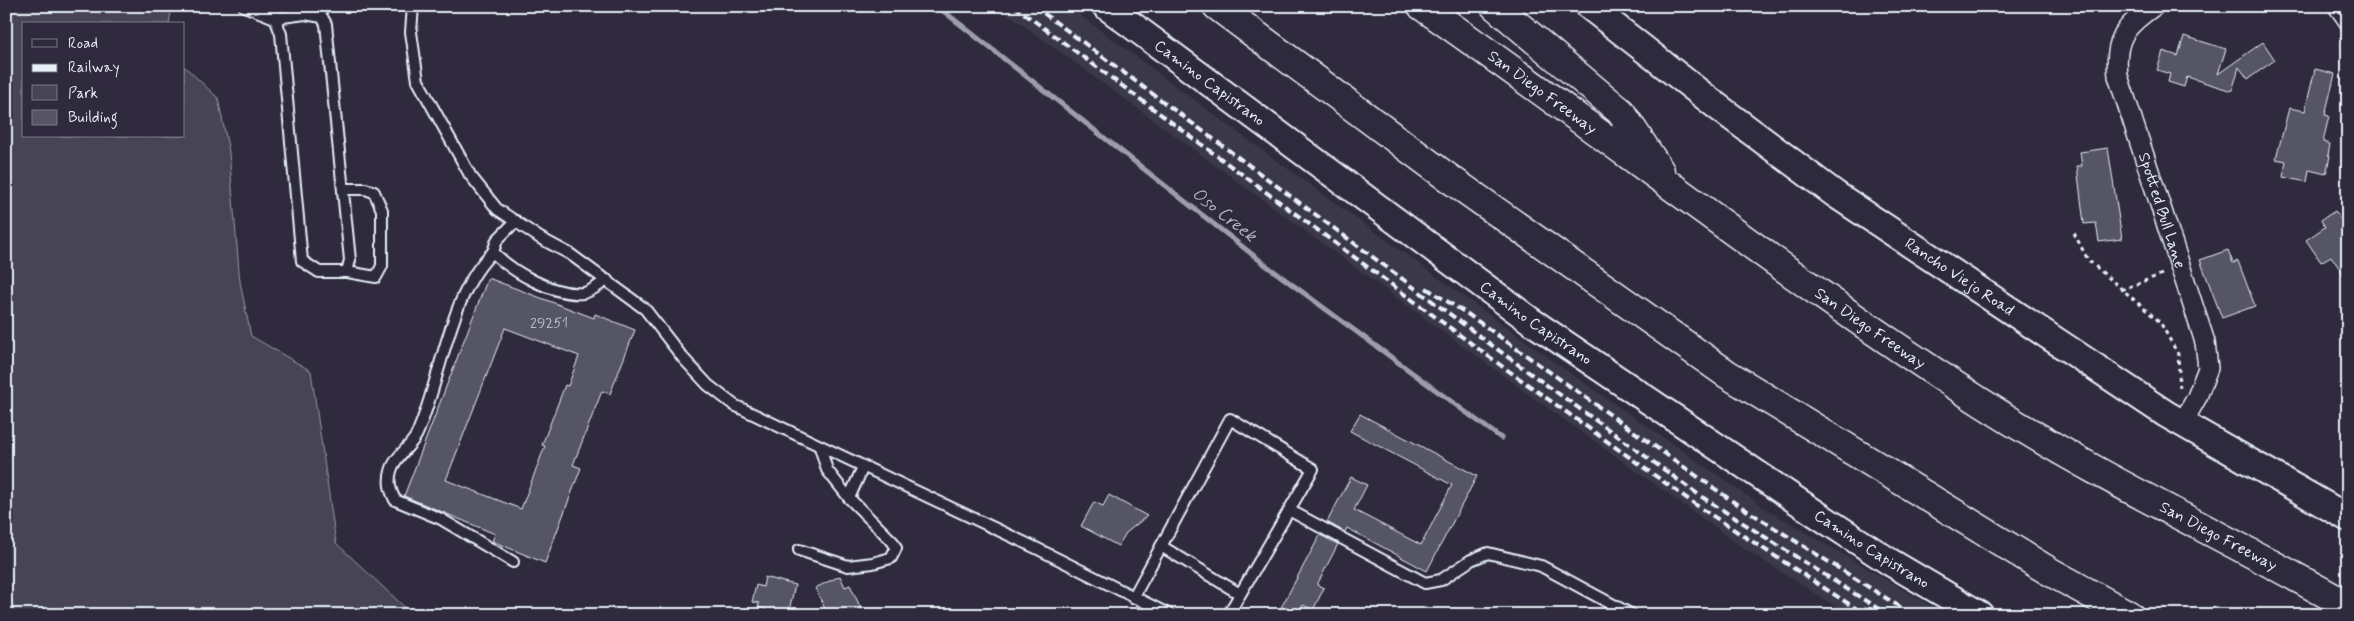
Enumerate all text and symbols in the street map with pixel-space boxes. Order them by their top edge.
legend [22,22,185,138]
text: Road [68,34,98,54]
street label: Camino Capistrano [1150,35,1269,131]
street label: San Diego Freeway [1483,45,1601,139]
text: Railway [68,58,120,78]
text: Park [68,84,98,104]
text: Building [68,108,118,129]
street label: Spotted Bull Lane [2133,150,2191,271]
water label: Oso Creek [1187,182,1262,248]
street label: Rancho Viejo Road [1901,233,2018,321]
street label: Camino Capistrano [1475,276,1596,370]
street label: San Diego Freeway [1811,282,1930,374]
house number: 29251 [530,314,568,332]
street label: San Diego Freeway [2156,496,2281,576]
street label: Camino Capistrano [1810,505,1933,593]

